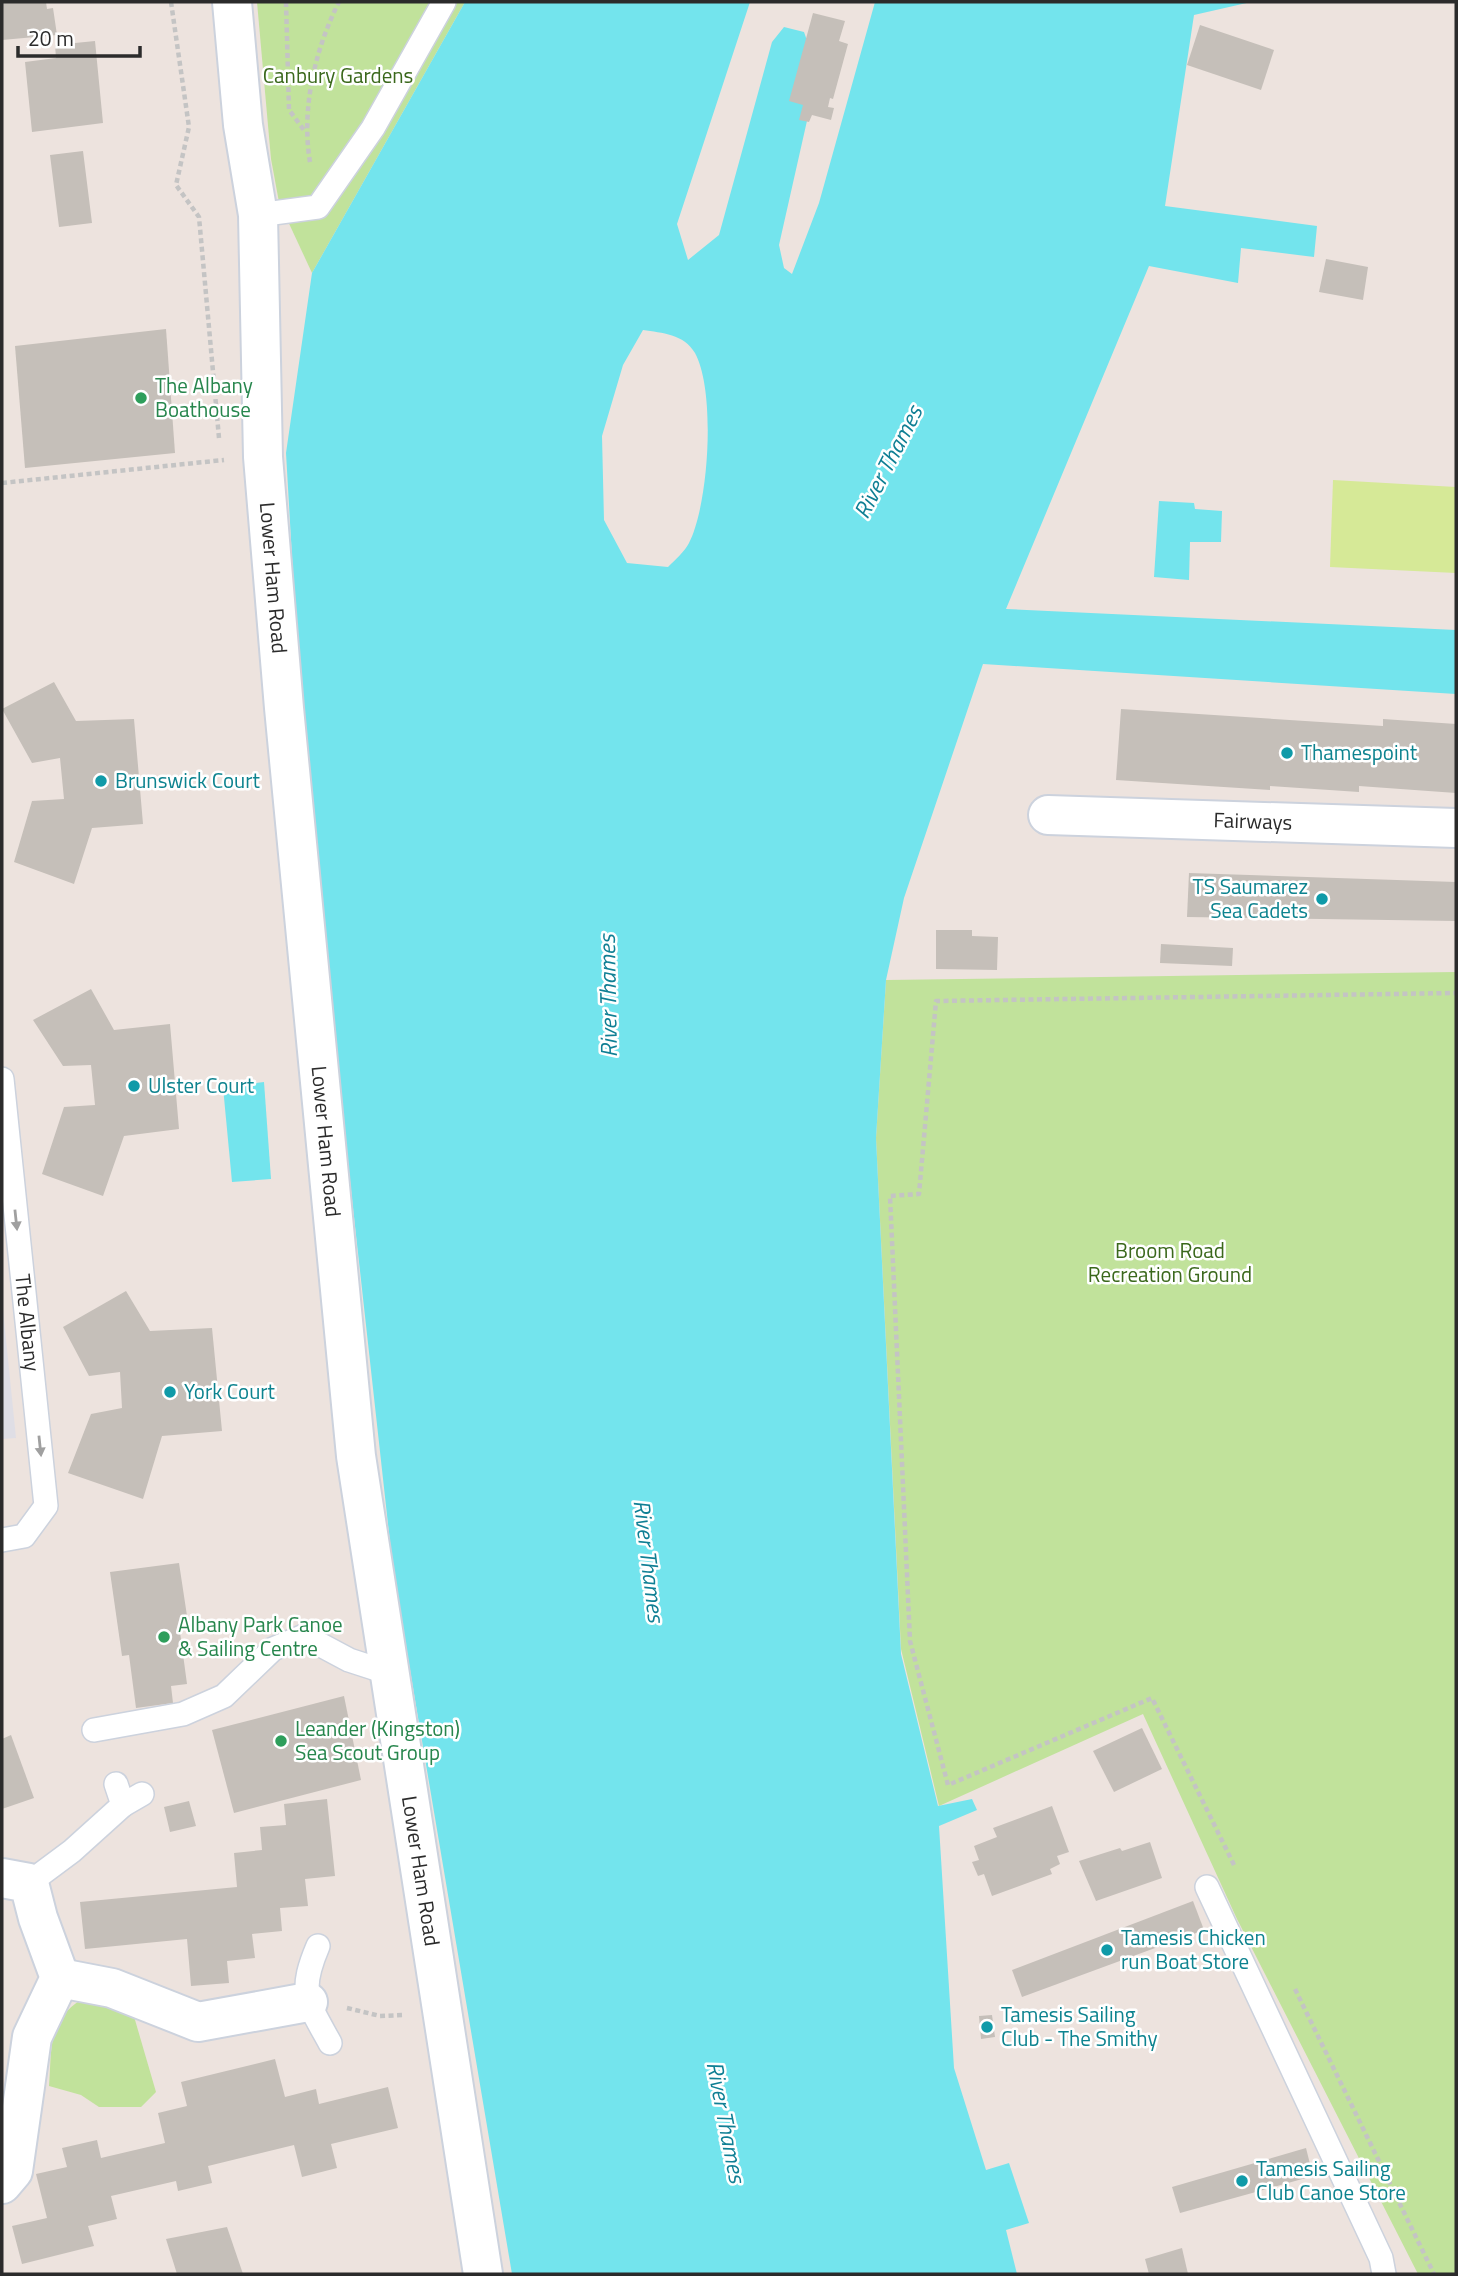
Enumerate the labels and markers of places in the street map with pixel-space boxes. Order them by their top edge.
place label: The Albany Boathouse [155,369,253,425]
marker: The Albany Boathouse [133,390,149,406]
place label: Thamespoint [1301,736,1418,768]
marker: Thamespoint [1279,745,1295,761]
place label: Brunswick Court [115,764,260,796]
marker: Brunswick Court [93,773,109,789]
place label: TS Saumarez Sea Cadets [1193,870,1308,926]
marker: TS Saumarez Sea Cadets [1314,891,1330,907]
place label: Ulster Court [148,1069,255,1101]
marker: Ulster Court [126,1078,142,1094]
place label: York Court [184,1375,276,1407]
marker: York Court [162,1384,178,1400]
place label: Albany Park Canoe & Sailing Centre [178,1608,343,1664]
marker: Albany Park Canoe & Sailing Centre [156,1629,172,1645]
place label: Leander (Kingston) Sea Scout Group [295,1712,460,1768]
marker: Leander (Kingston) Sea Scout Group [273,1733,289,1749]
place label: Tamesis Chicken run Boat Store [1121,1921,1266,1977]
marker: Tamesis Chicken run Boat Store [1099,1942,1115,1958]
place label: Tamesis Sailing Club - The Smithy [1001,1998,1158,2054]
marker: Tamesis Sailing Club - The Smithy [979,2019,995,2035]
place label: Tamesis Sailing Club Canoe Store [1256,2152,1406,2208]
marker: Tamesis Sailing Club Canoe Store [1234,2173,1250,2189]

